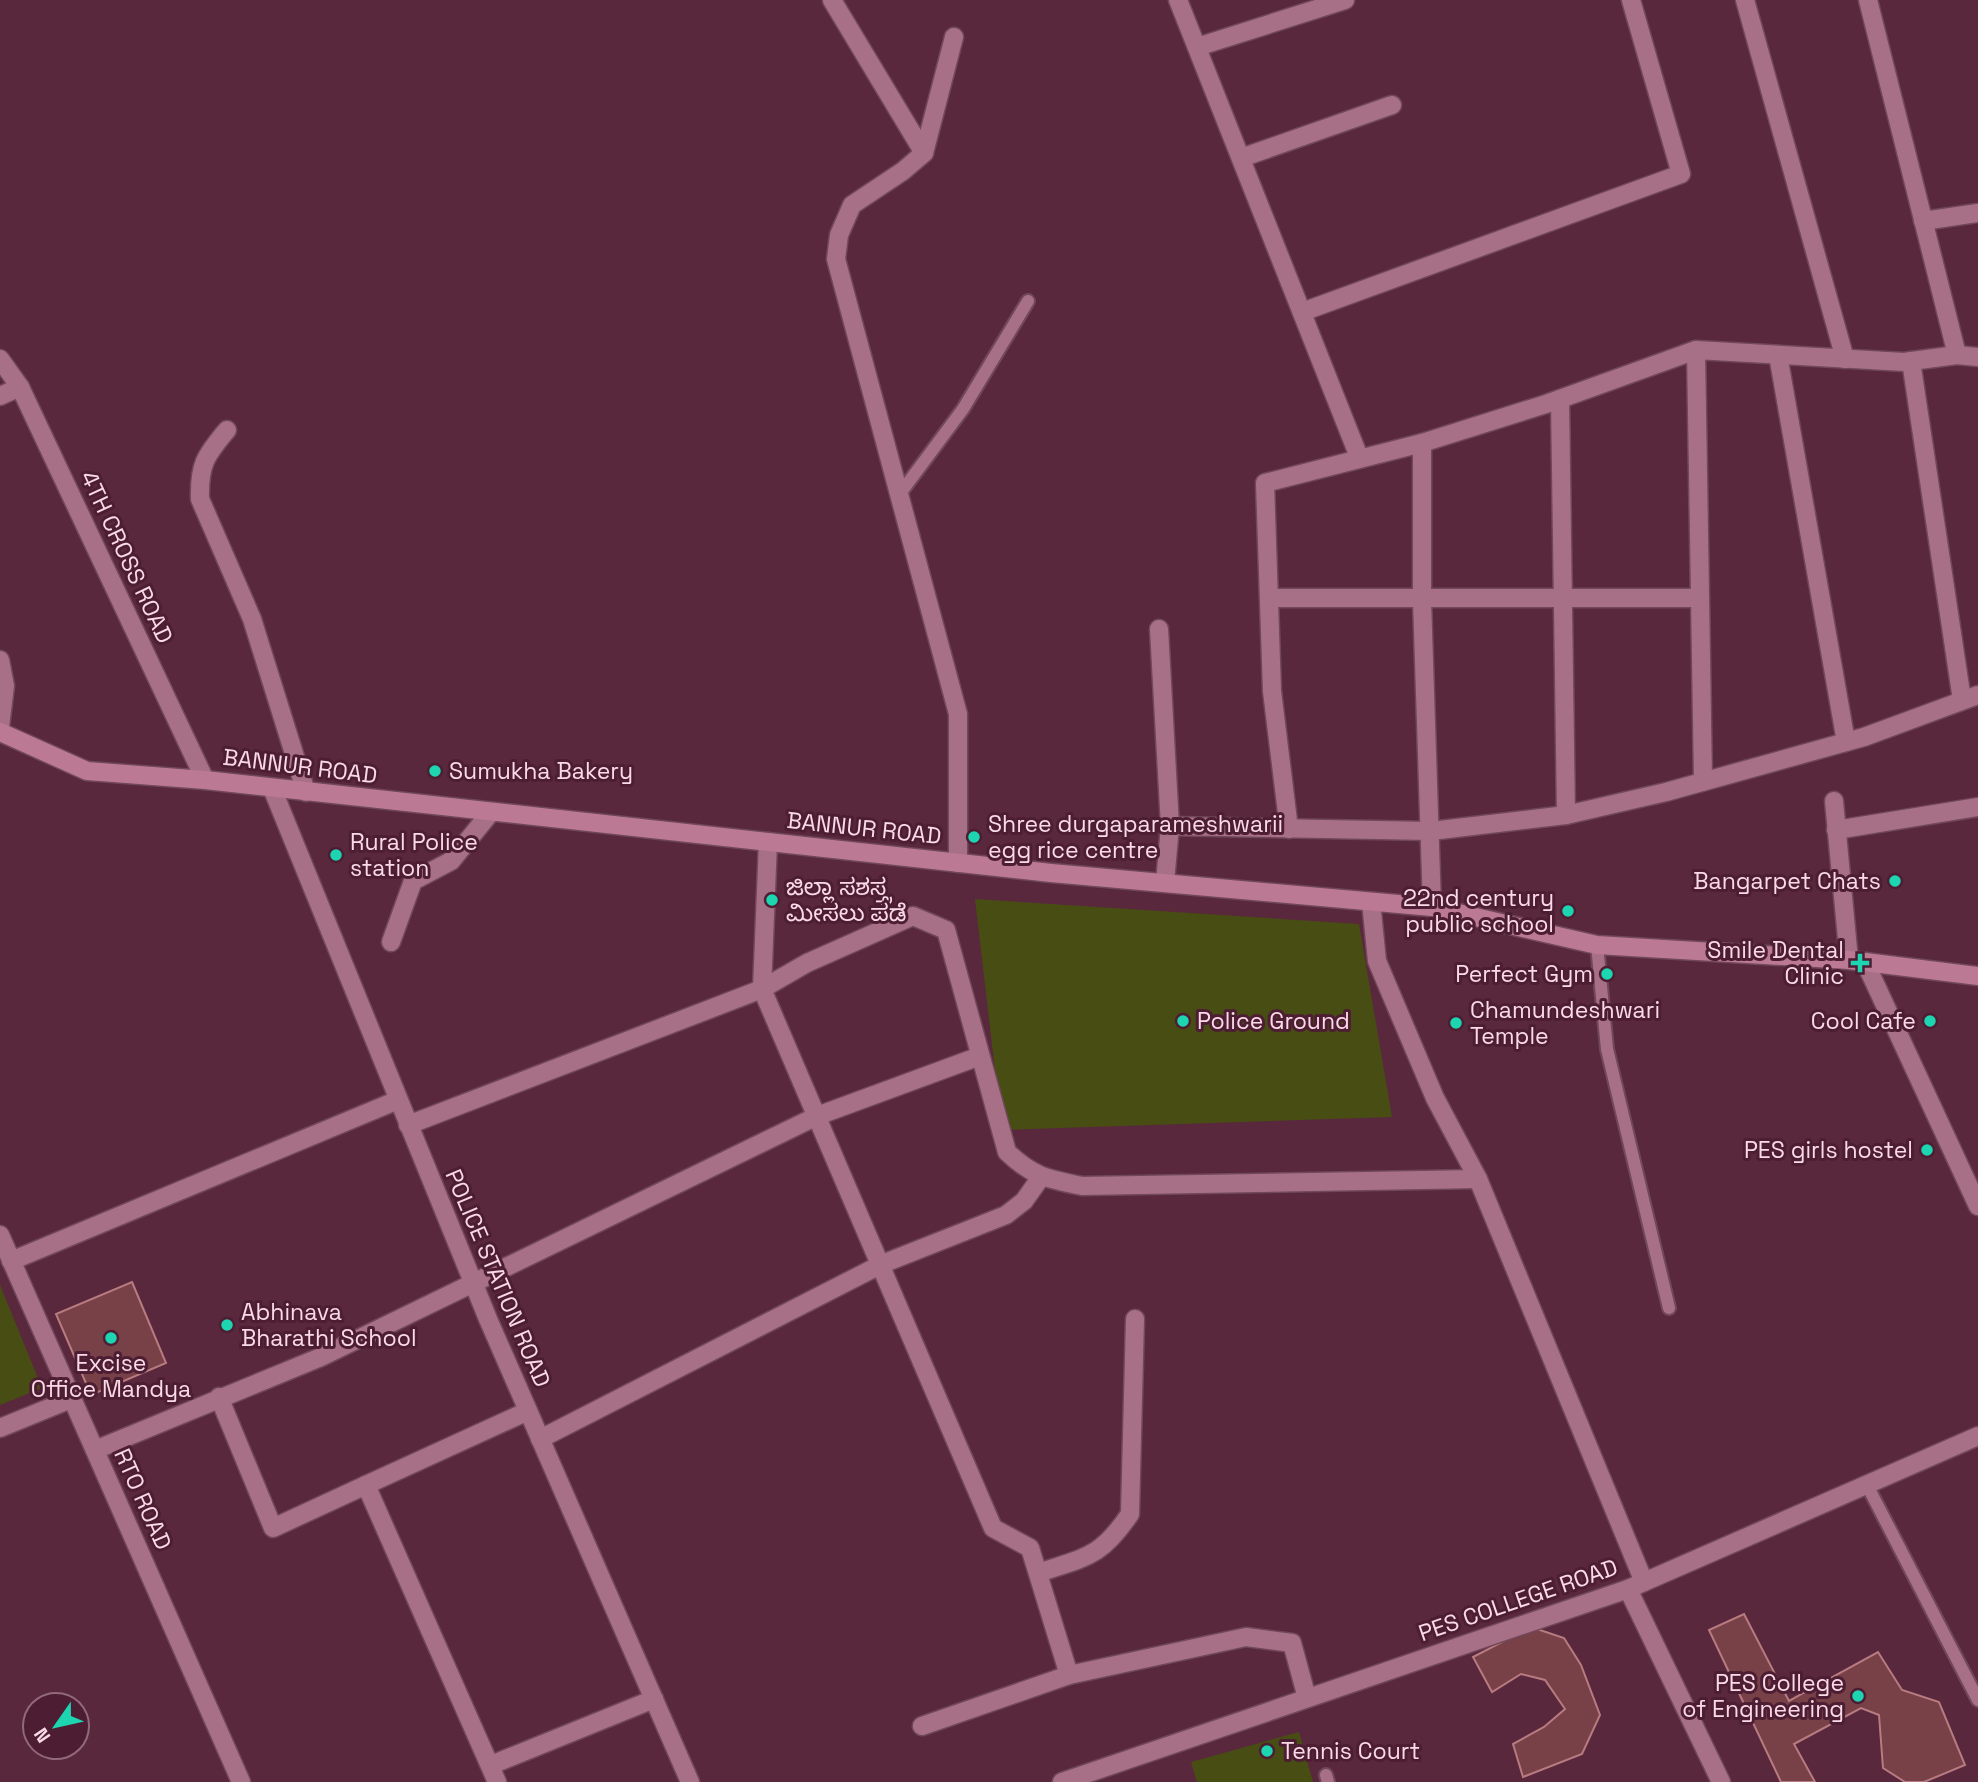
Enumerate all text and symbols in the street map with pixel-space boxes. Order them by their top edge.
street label: 4TH CROSS ROAD [74,466,180,648]
street label: BANNUR ROAD [221,742,379,790]
place label: Sumukha Bakery [449,756,633,786]
marker: Sumukha Bakery [427,763,443,779]
street label: BANNUR ROAD [785,805,943,851]
place label: Shree durgaparameshwarii egg rice centre [988,809,1283,865]
place label: Rural Police station [350,827,478,883]
marker: Shree durgaparameshwarii egg rice centre [966,829,982,845]
marker: Rural Police station [328,847,344,863]
place label: Bangarpet Chats [1693,866,1881,896]
place label: ಜಿಲ್ಲಾ ಸಶಸ್ತ್ರ ಮೀಸಲು ಪಡೆ [786,872,906,928]
marker: Bangarpet Chats [1887,873,1903,889]
place label: 22nd century public school [1403,883,1554,939]
marker: ಜಿಲ್ಲಾ ಸಶಸ್ತ್ರ ಮೀಸಲು ಪಡೆ [764,892,780,908]
marker: 22nd century public school [1560,903,1576,919]
place label: Smile Dental Clinic [1707,935,1844,991]
marker: Smile Dental Clinic [1850,953,1870,973]
place label: Perfect Gym [1455,959,1593,989]
marker: Perfect Gym [1599,966,1615,982]
place label: Chamundeshwari Temple [1470,995,1660,1051]
place label: Police Ground [1197,1006,1350,1036]
place label: Cool Cafe [1811,1006,1916,1036]
marker: Police Ground [1175,1013,1191,1029]
marker: Cool Cafe [1922,1013,1938,1029]
marker: Chamundeshwari Temple [1448,1015,1464,1031]
place label: PES girls hostel [1744,1135,1913,1165]
marker: PES girls hostel [1919,1142,1935,1158]
street label: POLICE STATION ROAD [438,1164,558,1392]
place label: Abhinava Bharathi School [241,1297,417,1353]
marker: Abhinava Bharathi School [219,1317,235,1333]
marker: Excise Office Mandya [103,1330,119,1346]
place label: Excise Office Mandya [31,1348,191,1404]
street label: RTO ROAD [107,1444,179,1554]
street label: PES COLLEGE ROAD [1415,1552,1621,1648]
place label: PES College of Engineering [1682,1668,1844,1724]
marker: PES College of Engineering [1850,1688,1866,1704]
north arrow [21,1691,91,1761]
text: N [28,1723,56,1747]
place label: Tennis Court [1281,1736,1420,1766]
marker: Tennis Court [1259,1743,1275,1759]

